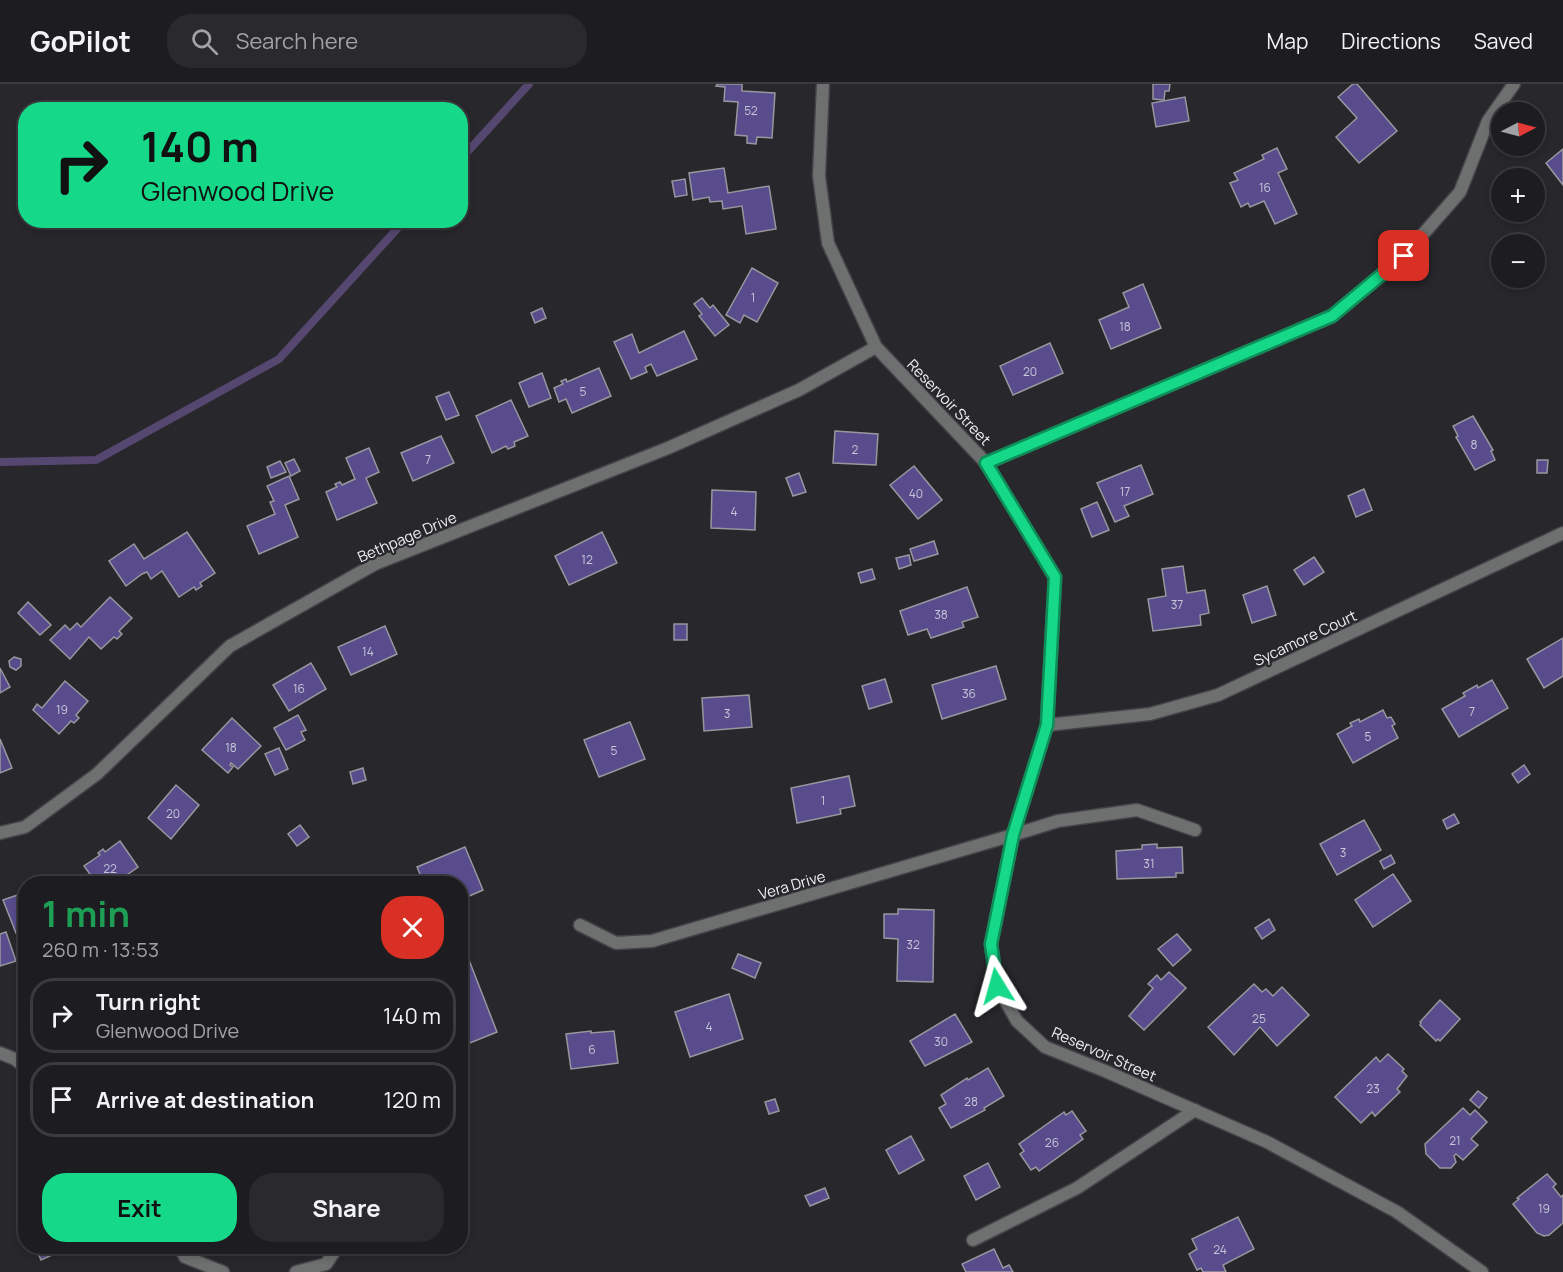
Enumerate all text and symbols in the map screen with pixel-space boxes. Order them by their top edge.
search box [167,14,587,68]
text: GoPilot [30,22,131,60]
icon: search [188,25,221,58]
text: Search here [236,26,358,56]
text: Map [1267,27,1308,55]
text: Directions [1341,27,1441,55]
text: Saved [1474,27,1533,55]
house number: 52 [744,102,758,119]
north arrow [1491,102,1545,156]
map controls [1491,102,1545,288]
text: 140 m [141,117,259,175]
icon: right [42,126,120,204]
button: + [1491,168,1545,222]
text: Glenwood Drive [141,172,334,209]
house number: 16 [1259,179,1271,196]
pin [1378,230,1429,281]
button: − [1491,234,1545,288]
icon: arrive [1387,239,1420,272]
house number: 1 [751,289,755,306]
house number: 18 [1119,318,1131,335]
street label: Reservoir Street [902,354,996,450]
house number: 20 [1023,363,1037,380]
house number: 5 [580,383,587,400]
house number: 8 [1471,436,1478,453]
house number: 2 [852,441,859,458]
house number: 7 [425,451,431,468]
house number: 17 [1120,483,1130,500]
house number: 40 [909,485,923,502]
house number: 4 [730,503,738,520]
street label: Bethpage Drive [354,507,460,567]
house number: 12 [581,551,593,568]
house number: 37 [1171,596,1183,613]
street label: Sycamore Court [1250,605,1360,671]
house number: 38 [934,606,948,623]
house number: 14 [362,643,374,660]
house number: 16 [293,680,305,697]
house number: 36 [962,685,976,702]
house number: 19 [56,701,68,718]
house number: 7 [1469,703,1475,720]
house number: 3 [724,705,730,722]
house number: 5 [1365,728,1372,745]
house number: 18 [225,739,237,756]
house number: 5 [611,742,618,759]
house number: 1 [821,792,825,809]
house number: 20 [166,805,180,822]
house number: 3 [1340,844,1346,861]
house number: 31 [1143,855,1155,872]
house number: 22 [103,860,117,877]
street label: Vera Drive [756,865,828,905]
text: 1 min [42,889,130,938]
button: close [381,896,444,959]
text: 260 m · 13:53 [42,936,159,963]
house number: 32 [906,936,920,953]
position arrow [965,954,1029,1018]
text: Turn right [96,987,201,1017]
icon: right [45,999,78,1032]
text: 140 m [383,1001,441,1031]
house number: 25 [1252,1010,1266,1027]
text: Glenwood Drive [96,1017,239,1044]
house number: 4 [705,1018,713,1035]
street label: Reservoir Street [1048,1022,1160,1086]
house number: 30 [934,1033,948,1050]
house number: 6 [588,1041,596,1058]
house number: 23 [1366,1080,1380,1097]
icon: arrive [45,1083,78,1116]
text: Arrive at destination [96,1085,314,1115]
text: 120 m [383,1085,441,1115]
house number: 28 [964,1093,978,1110]
house number: 21 [1449,1132,1461,1149]
house number: 26 [1045,1134,1059,1151]
button: Exit [42,1173,237,1242]
button: Share [249,1173,444,1242]
house number: 19 [1538,1200,1550,1217]
house number: 24 [1213,1241,1227,1258]

